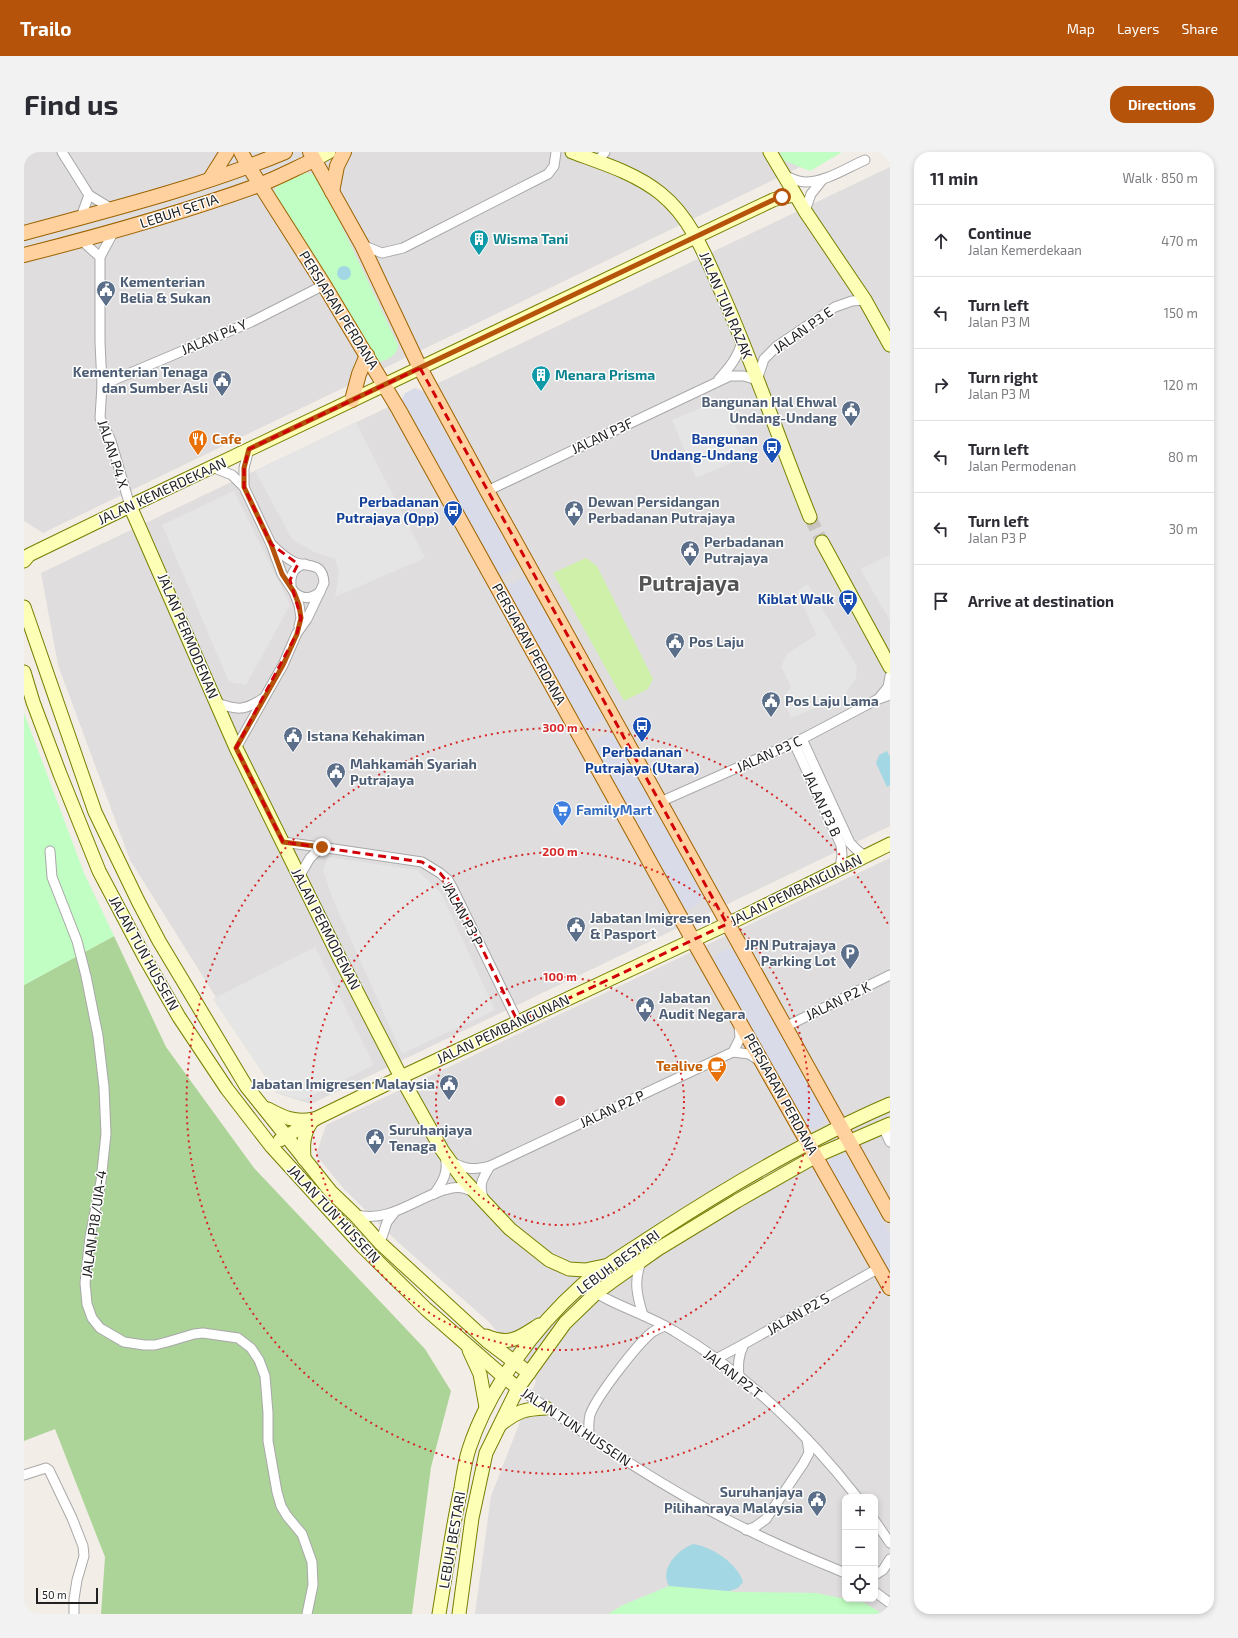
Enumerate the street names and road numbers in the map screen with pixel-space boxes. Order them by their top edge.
street label: LEBUH SETIA [137,190,221,231]
street label: PERSIARAN PERDANA [296,247,383,372]
street label: JALAN TUN RAZAK [696,249,757,362]
street label: JALAN P3 E [769,303,836,356]
street label: JALAN P4 Y [178,315,249,358]
street label: JALAN P3F [568,414,636,457]
street label: JALAN P4 X [94,418,133,491]
street label: JALAN KEMERDEKAAN [95,453,229,528]
street label: JALAN PERMODENAN [154,571,223,701]
street label: PERSIARAN PERDANA [489,580,570,708]
street label: JALAN P3 C [734,732,804,775]
street label: JALAN P3 B [800,768,845,839]
street label: JALAN PEMBANGUNAN [727,850,864,929]
street label: JALAN PERMODENAN [288,865,365,992]
street label: JALAN P3 P [440,879,487,949]
street label: JALAN TUN HUSSEIN [106,893,183,1013]
street label: JALAN P2 K [803,977,874,1024]
street label: JALAN PEMBANGUNAN [434,990,572,1067]
street label: PERSIARAN PERDANA [741,1030,822,1158]
street label: JALAN P2 P [577,1086,647,1131]
street label: JALAN TUN HUSSEIN [284,1161,384,1266]
street label: JALAN P18/UIA-4 [78,1169,109,1279]
street label: LEBUH BESTARI [573,1226,662,1297]
street label: JALAN P2 S [763,1289,832,1338]
street label: JALAN P2 T [701,1346,766,1402]
street label: JALAN TUN HUSSEIN [518,1384,634,1469]
street label: LEBUH BESTARI [435,1490,468,1590]

